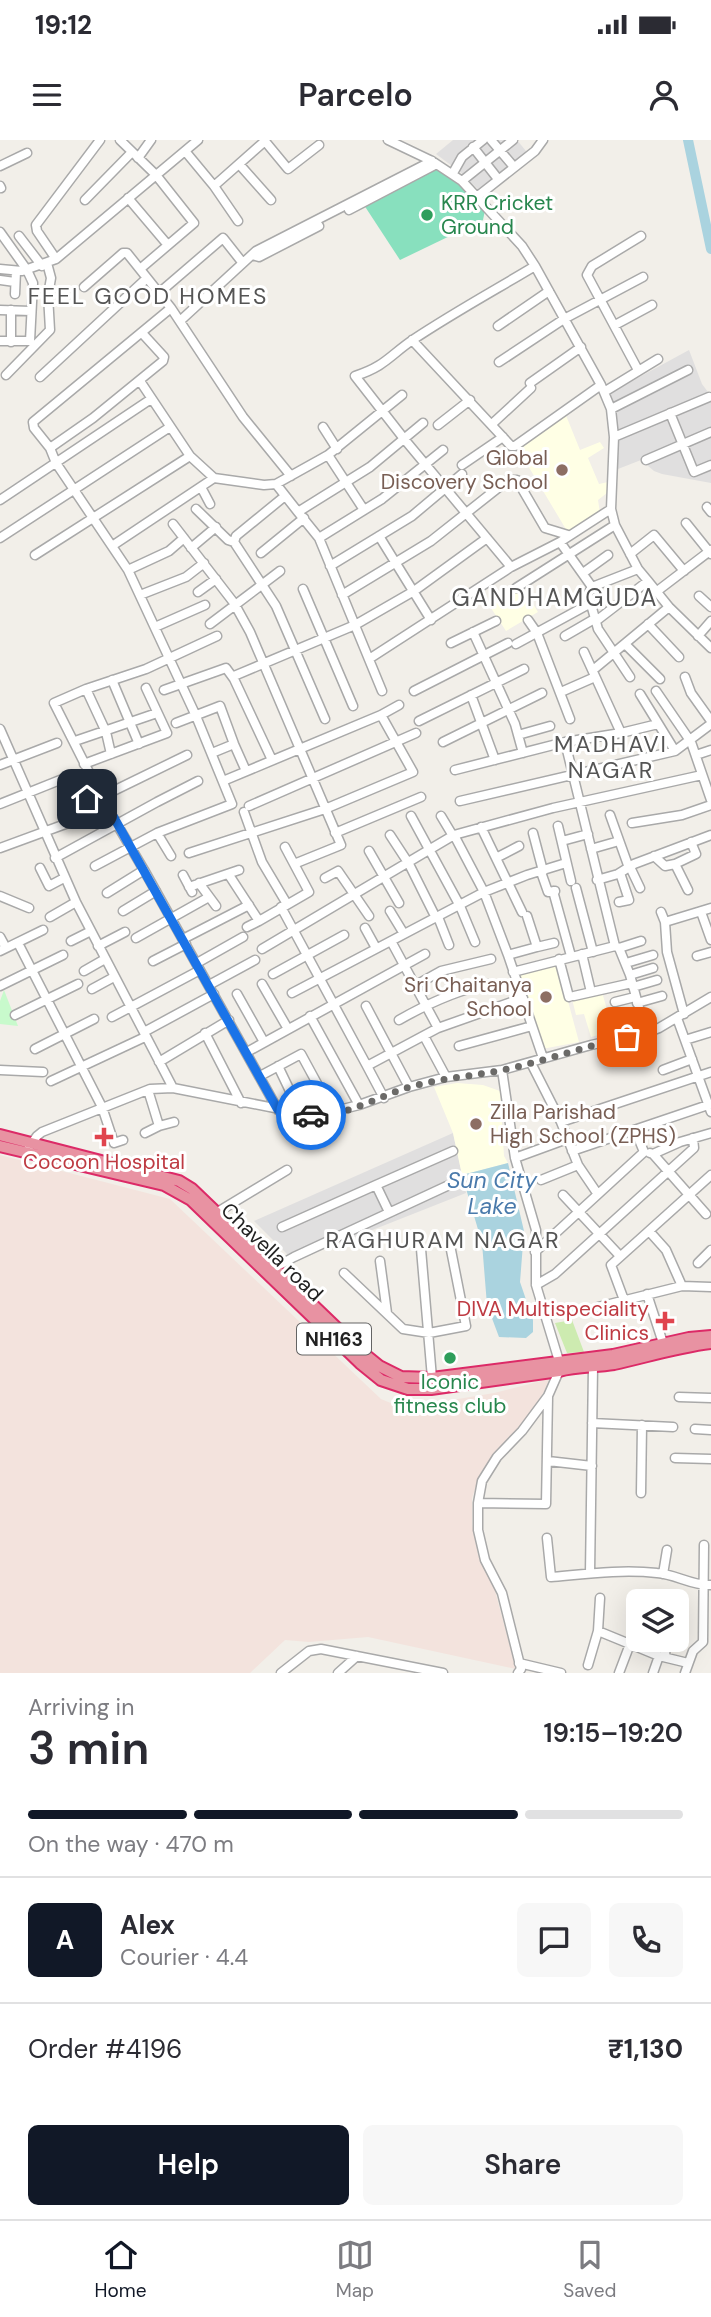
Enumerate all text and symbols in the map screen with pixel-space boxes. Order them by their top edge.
text: 19:12 [35,8,92,42]
text: Parcelo [298,74,413,116]
icon: menu [28,76,66,114]
icon: person [645,76,683,114]
place label: KRR Cricket Ground [441,189,553,241]
marker: KRR Cricket Ground [419,207,435,223]
district label: FEEL GOOD HOMES [28,281,268,311]
place label: Global Discovery School [381,444,548,496]
marker: Global Discovery School [554,462,570,478]
district label: GANDHAMGUDA [452,582,658,613]
district label: MADHAVI NAGAR [554,729,668,785]
pin [57,769,117,829]
icon: home [68,780,106,818]
place label: Sri Chaitanya School [404,971,532,1023]
marker: Sri Chaitanya School [538,989,554,1005]
pin [597,1007,657,1067]
icon: bag [608,1018,646,1056]
courier [276,1080,346,1150]
icon: car [292,1096,330,1134]
place label: Zilla Parishad High School (ZPHS) [490,1098,676,1150]
marker: Zilla Parishad High School (ZPHS) [468,1116,484,1132]
marker: Cocoon Hospital [94,1127,114,1147]
place label: Cocoon Hospital [23,1148,185,1176]
water label: Sun City Lake [447,1165,538,1221]
street label: Chavella road [215,1196,329,1308]
district label: RAGHURAM NAGAR [325,1225,561,1255]
place label: DIVA Multispeciality Clinics [457,1295,649,1347]
marker: DIVA Multispeciality Clinics [655,1311,675,1331]
road number: NH163 [297,1324,371,1354]
marker: Iconic fitness club [442,1350,458,1366]
place label: Iconic fitness club [394,1368,506,1420]
map controls [626,1589,689,1652]
button: layers [626,1589,689,1652]
text: Arriving in [28,1692,134,1722]
text: 19:15–19:20 [544,1716,683,1750]
text: 3 min [28,1718,149,1778]
text: On the way · 470 m [28,1829,234,1859]
button: chat [517,1903,591,1977]
button: phone [609,1903,683,1977]
text: Alex [120,1908,175,1942]
text: A [56,1923,74,1957]
text: Courier · 4.4 [120,1942,248,1972]
text: Order #4196 [28,2032,182,2066]
text: ₹1,130 [608,2032,683,2066]
button: Help [28,2125,349,2205]
button: Share [363,2125,683,2205]
tab: Home [95,2236,147,2303]
tab: Map [336,2236,374,2303]
tab: Saved [563,2236,616,2303]

